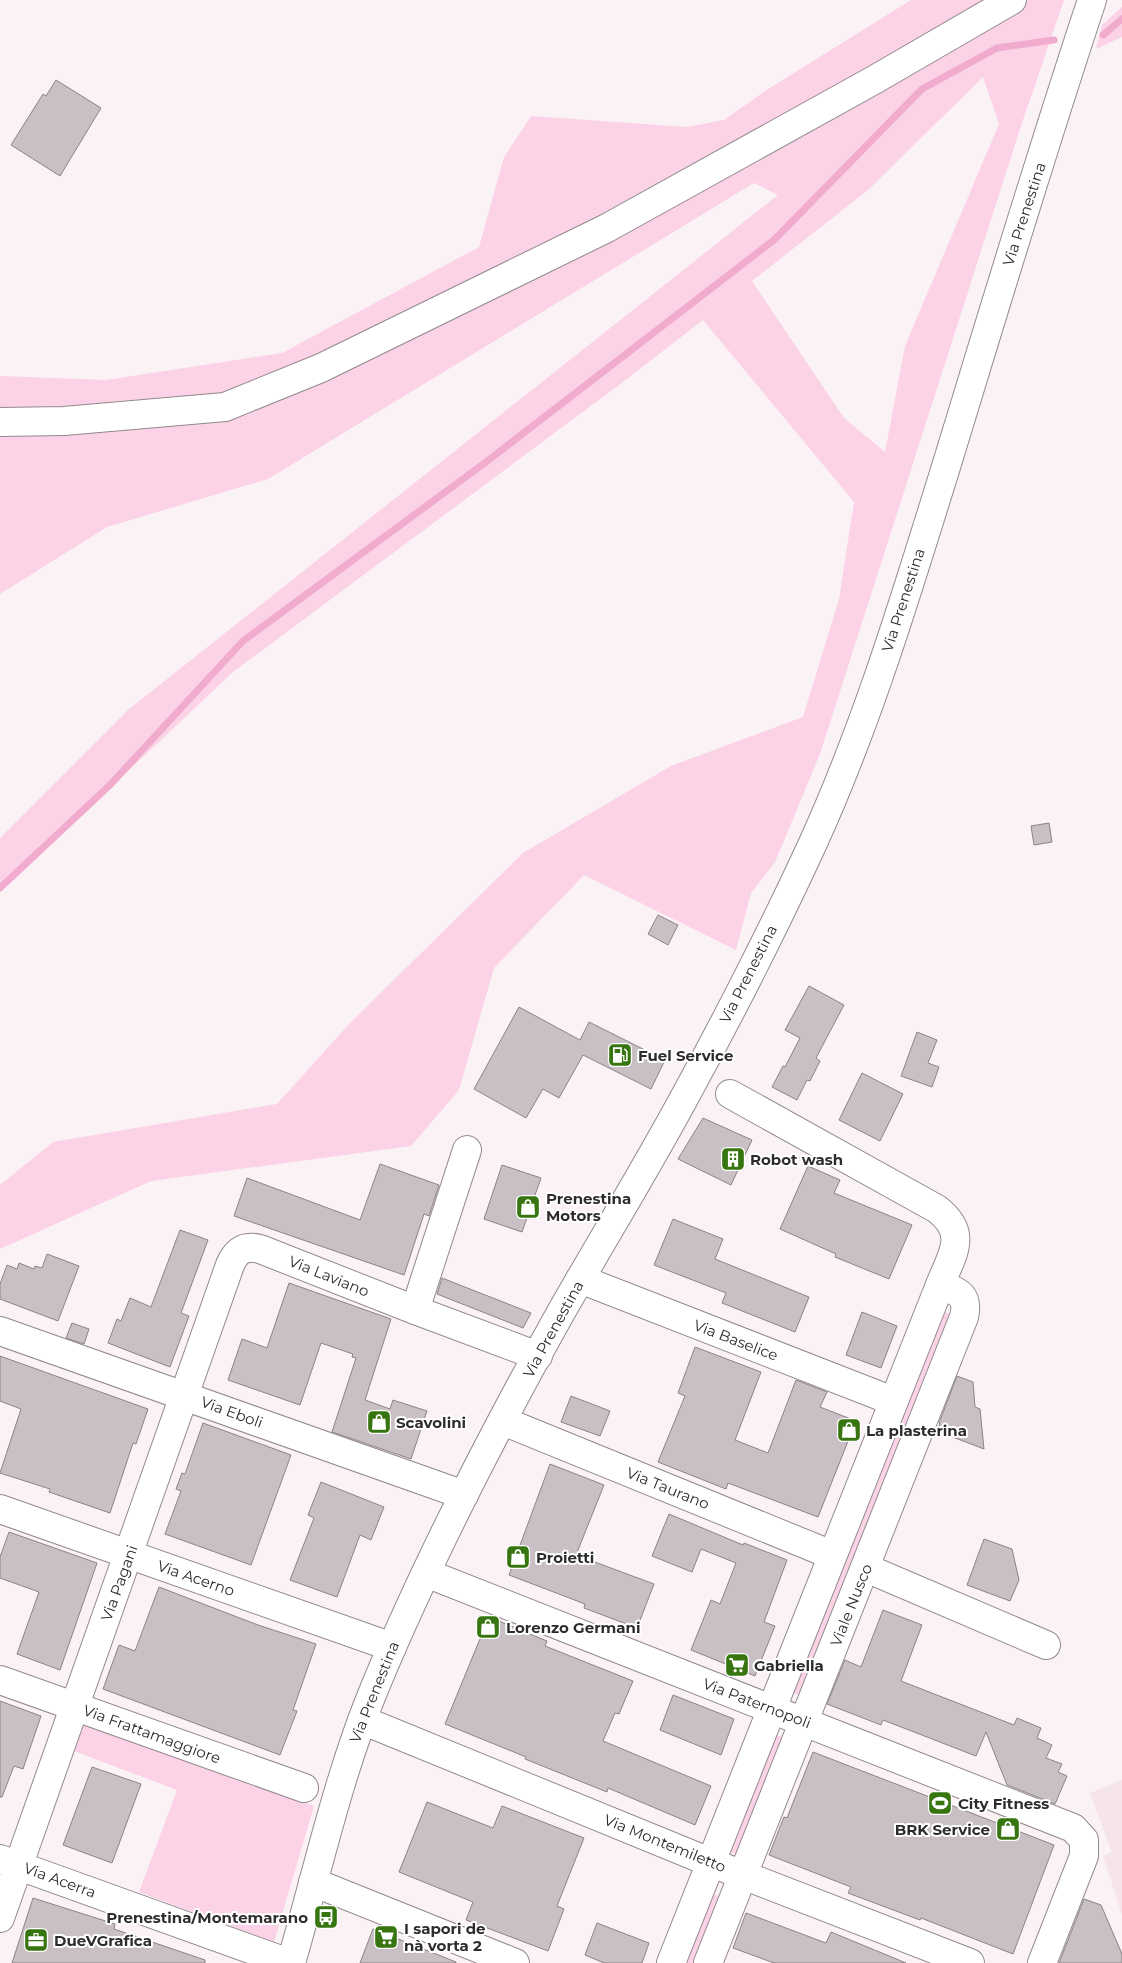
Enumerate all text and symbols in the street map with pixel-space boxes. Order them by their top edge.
street label: Via Prenestina [998,160,1050,268]
street label: Via Prenestina [877,546,929,654]
street label: Via Prenestina [715,922,781,1026]
fuel station icon: Fuel Service [607,1042,633,1068]
place label: Fuel Service [638,1046,733,1065]
building icon: Robot wash [720,1146,746,1172]
place label: Robot wash [750,1150,843,1169]
place label: Prenestina Motors [546,1189,631,1225]
shop icon: Prenestina Motors [515,1194,541,1220]
street label: Via Laviano [286,1251,372,1301]
street label: Via Prenestina [519,1277,587,1381]
street label: Via Baselice [691,1315,781,1365]
street label: Via Eboli [198,1392,266,1432]
shop icon: Scavolini [366,1409,392,1435]
place label: Scavolini [396,1413,466,1432]
shop icon: La plasterina [836,1417,862,1443]
place label: La plasterina [866,1421,967,1440]
street label: Via Taurano [624,1463,712,1513]
street label: Via Pagani [96,1542,142,1624]
shop icon: Proietti [505,1544,531,1570]
place label: Proietti [536,1548,594,1567]
street label: Via Acerno [155,1556,237,1600]
street label: Viale Nusco [826,1561,876,1649]
shop icon: Lorenzo Germani [475,1614,501,1640]
place label: Lorenzo Germani [506,1618,640,1637]
street label: Via Prenestina [345,1638,403,1746]
supermarket icon: Gabriella [724,1652,750,1678]
place label: Gabriella [754,1656,824,1675]
street label: Via Paternopoli [700,1674,814,1732]
street label: Via Frattamaggiore [81,1700,223,1768]
sports icon: City Fitness [927,1790,953,1816]
place label: City Fitness [958,1794,1049,1813]
street label: Via Montemiletto [601,1810,729,1876]
shop icon: BRK Service [995,1816,1021,1842]
place label: BRK Service [895,1820,990,1839]
street label: Via Acerra [21,1858,99,1902]
bus stop icon: Prenestina/Montemarano [313,1904,339,1930]
place label: Prenestina/Montemarano [106,1908,308,1927]
place label: I sapori de nà vorta 2 [404,1919,486,1955]
supermarket icon: I sapori de nà vorta 2 [373,1924,399,1950]
office icon: DueVGrafica [23,1927,49,1953]
place label: DueVGrafica [54,1931,152,1950]

